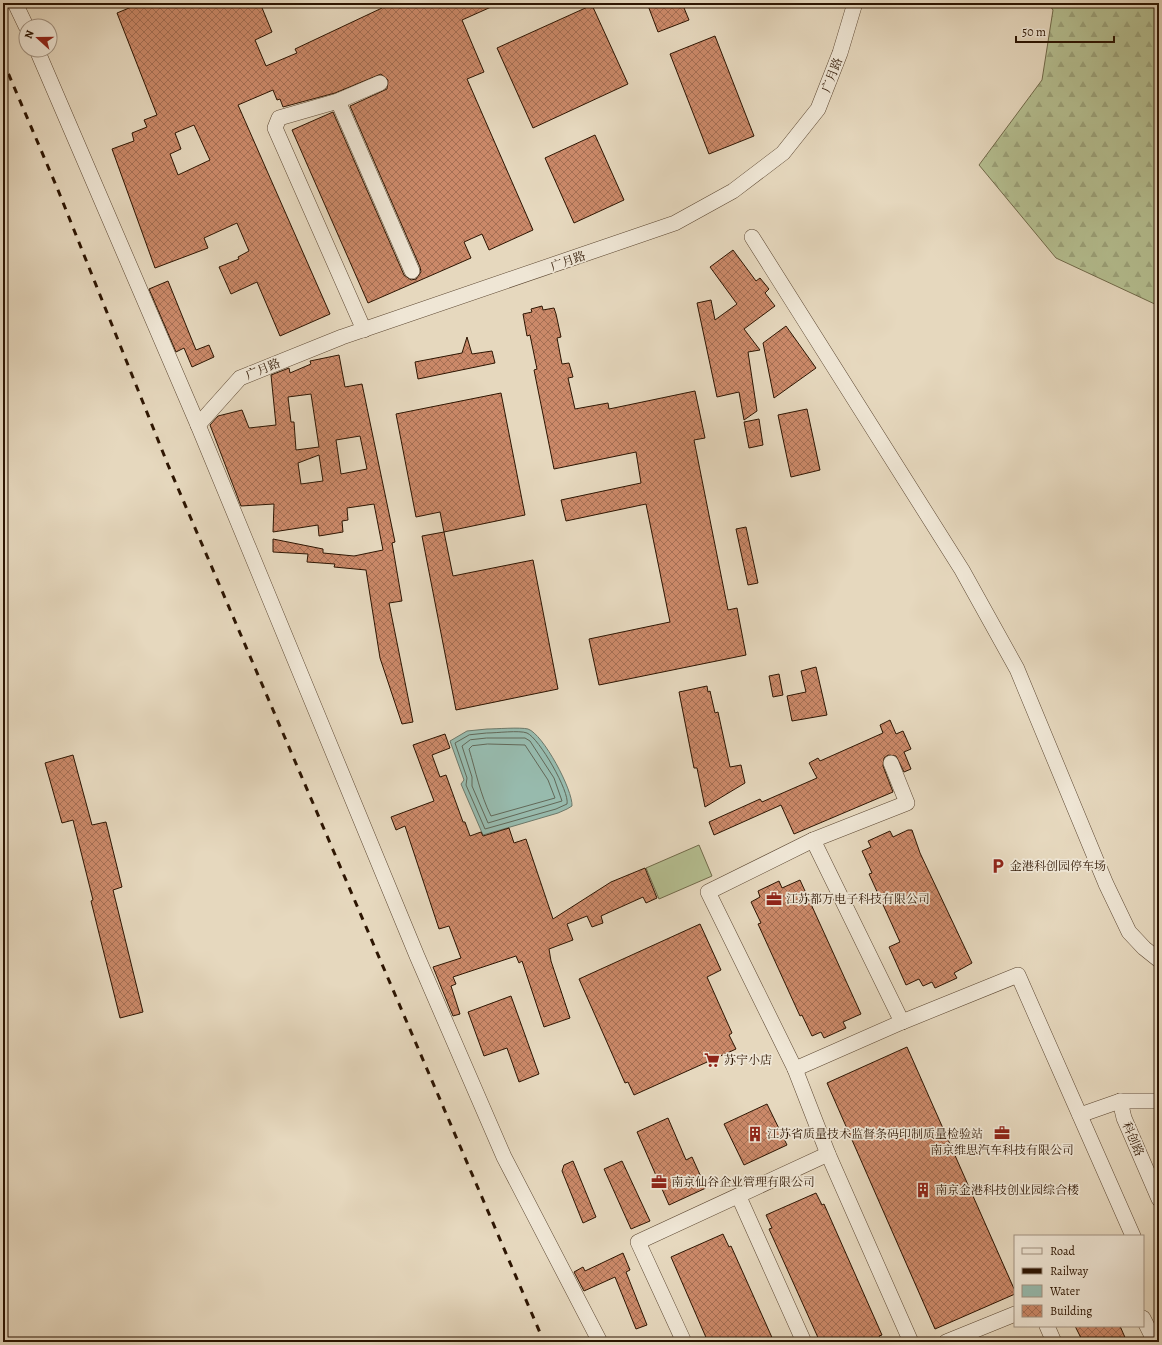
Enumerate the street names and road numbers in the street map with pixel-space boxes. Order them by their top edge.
street label: 广月路 [818,55,846,95]
street label: 广月路 [548,248,588,274]
street label: 广月路 [243,355,283,383]
street label: 科创路 [1119,1119,1147,1159]

